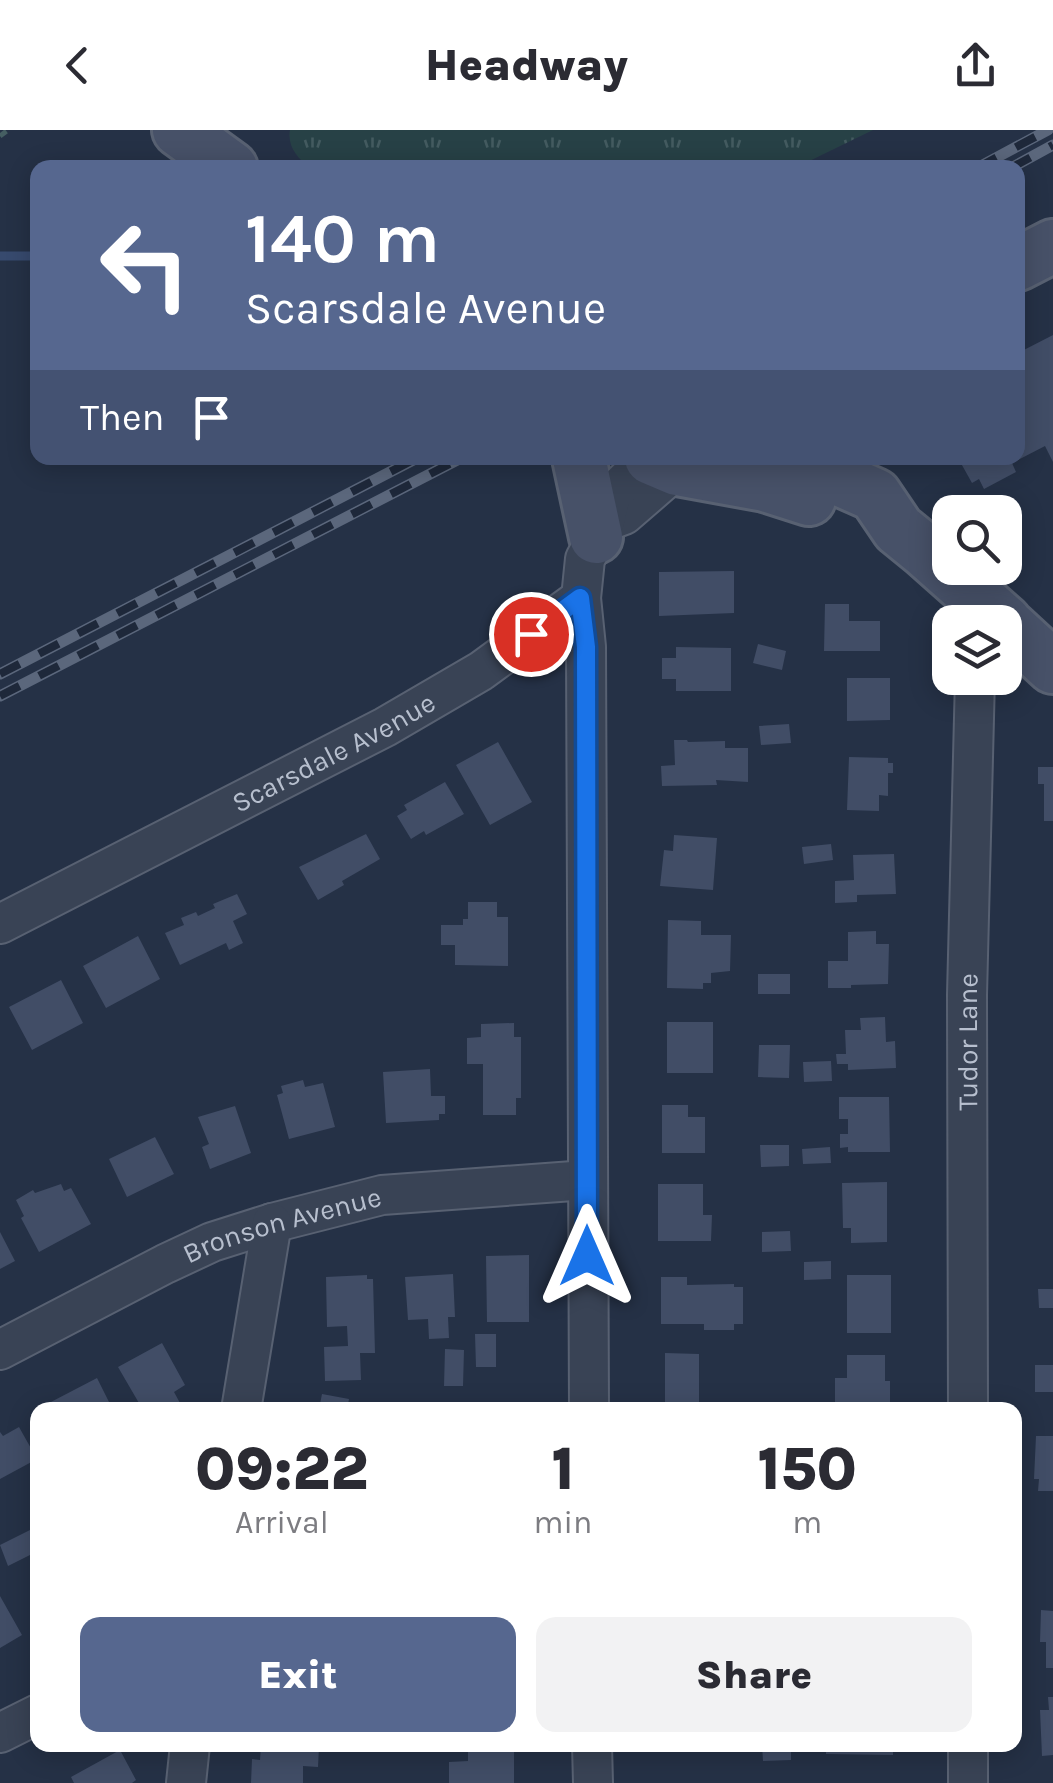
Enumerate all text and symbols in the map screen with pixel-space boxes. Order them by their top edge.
icon: back [50,38,105,93]
icon: share [948,38,1003,93]
text: Headway [425,39,628,91]
text: 140 m [245,198,440,280]
icon: left [80,200,210,330]
text: Scarsdale Avenue [245,282,606,334]
icon: arrive [184,390,239,445]
text: Then [80,395,164,440]
map controls [932,495,1022,695]
button: search [932,495,1022,585]
pin [489,592,574,677]
button: layers [932,605,1022,695]
icon: arrive [504,607,559,662]
street label: Scarsdale Avenue [226,685,441,819]
street label: Tudor Lane [950,973,984,1111]
street label: Bronson Avenue [177,1179,384,1270]
position arrow [535,1204,639,1308]
text: 09:22 [195,1434,368,1504]
text: 1 [551,1434,574,1504]
text: 150 [757,1434,857,1504]
text: Arrival [235,1504,329,1541]
text: min [534,1504,592,1541]
text: m [792,1504,822,1541]
button: Exit [80,1617,516,1732]
button: Share [536,1617,972,1732]

